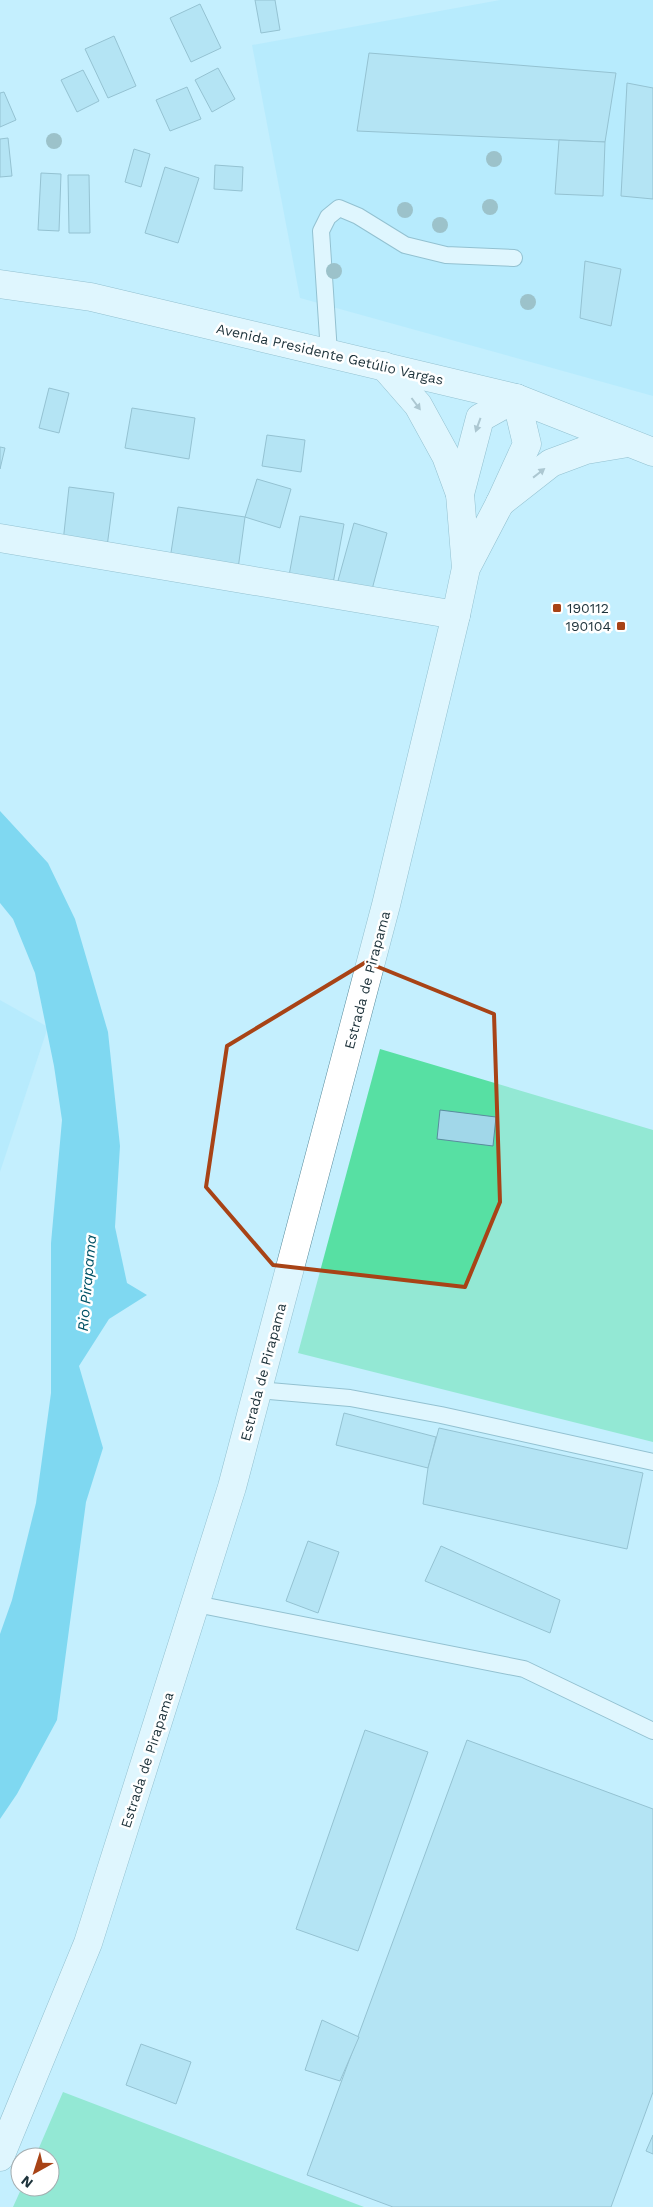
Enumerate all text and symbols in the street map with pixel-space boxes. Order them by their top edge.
street label: Avenida Presidente Getúlio Vargas [215,320,445,388]
one-way arrow [410,397,421,410]
one-way arrow [474,418,481,433]
one-way arrow [532,467,545,478]
place label: 190112 [567,600,609,616]
marker: 190112 [551,602,563,614]
place label: 190104 [565,618,611,634]
marker: 190104 [615,620,627,632]
street label: Estrada de Pirapama [341,909,393,1051]
water label: Rio Pirapama [74,1234,100,1332]
street label: Estrada de Pirapama [237,1301,289,1443]
street label: Estrada de Pirapama [117,1690,177,1830]
north arrow [10,2147,60,2197]
text: N [18,2173,36,2192]

